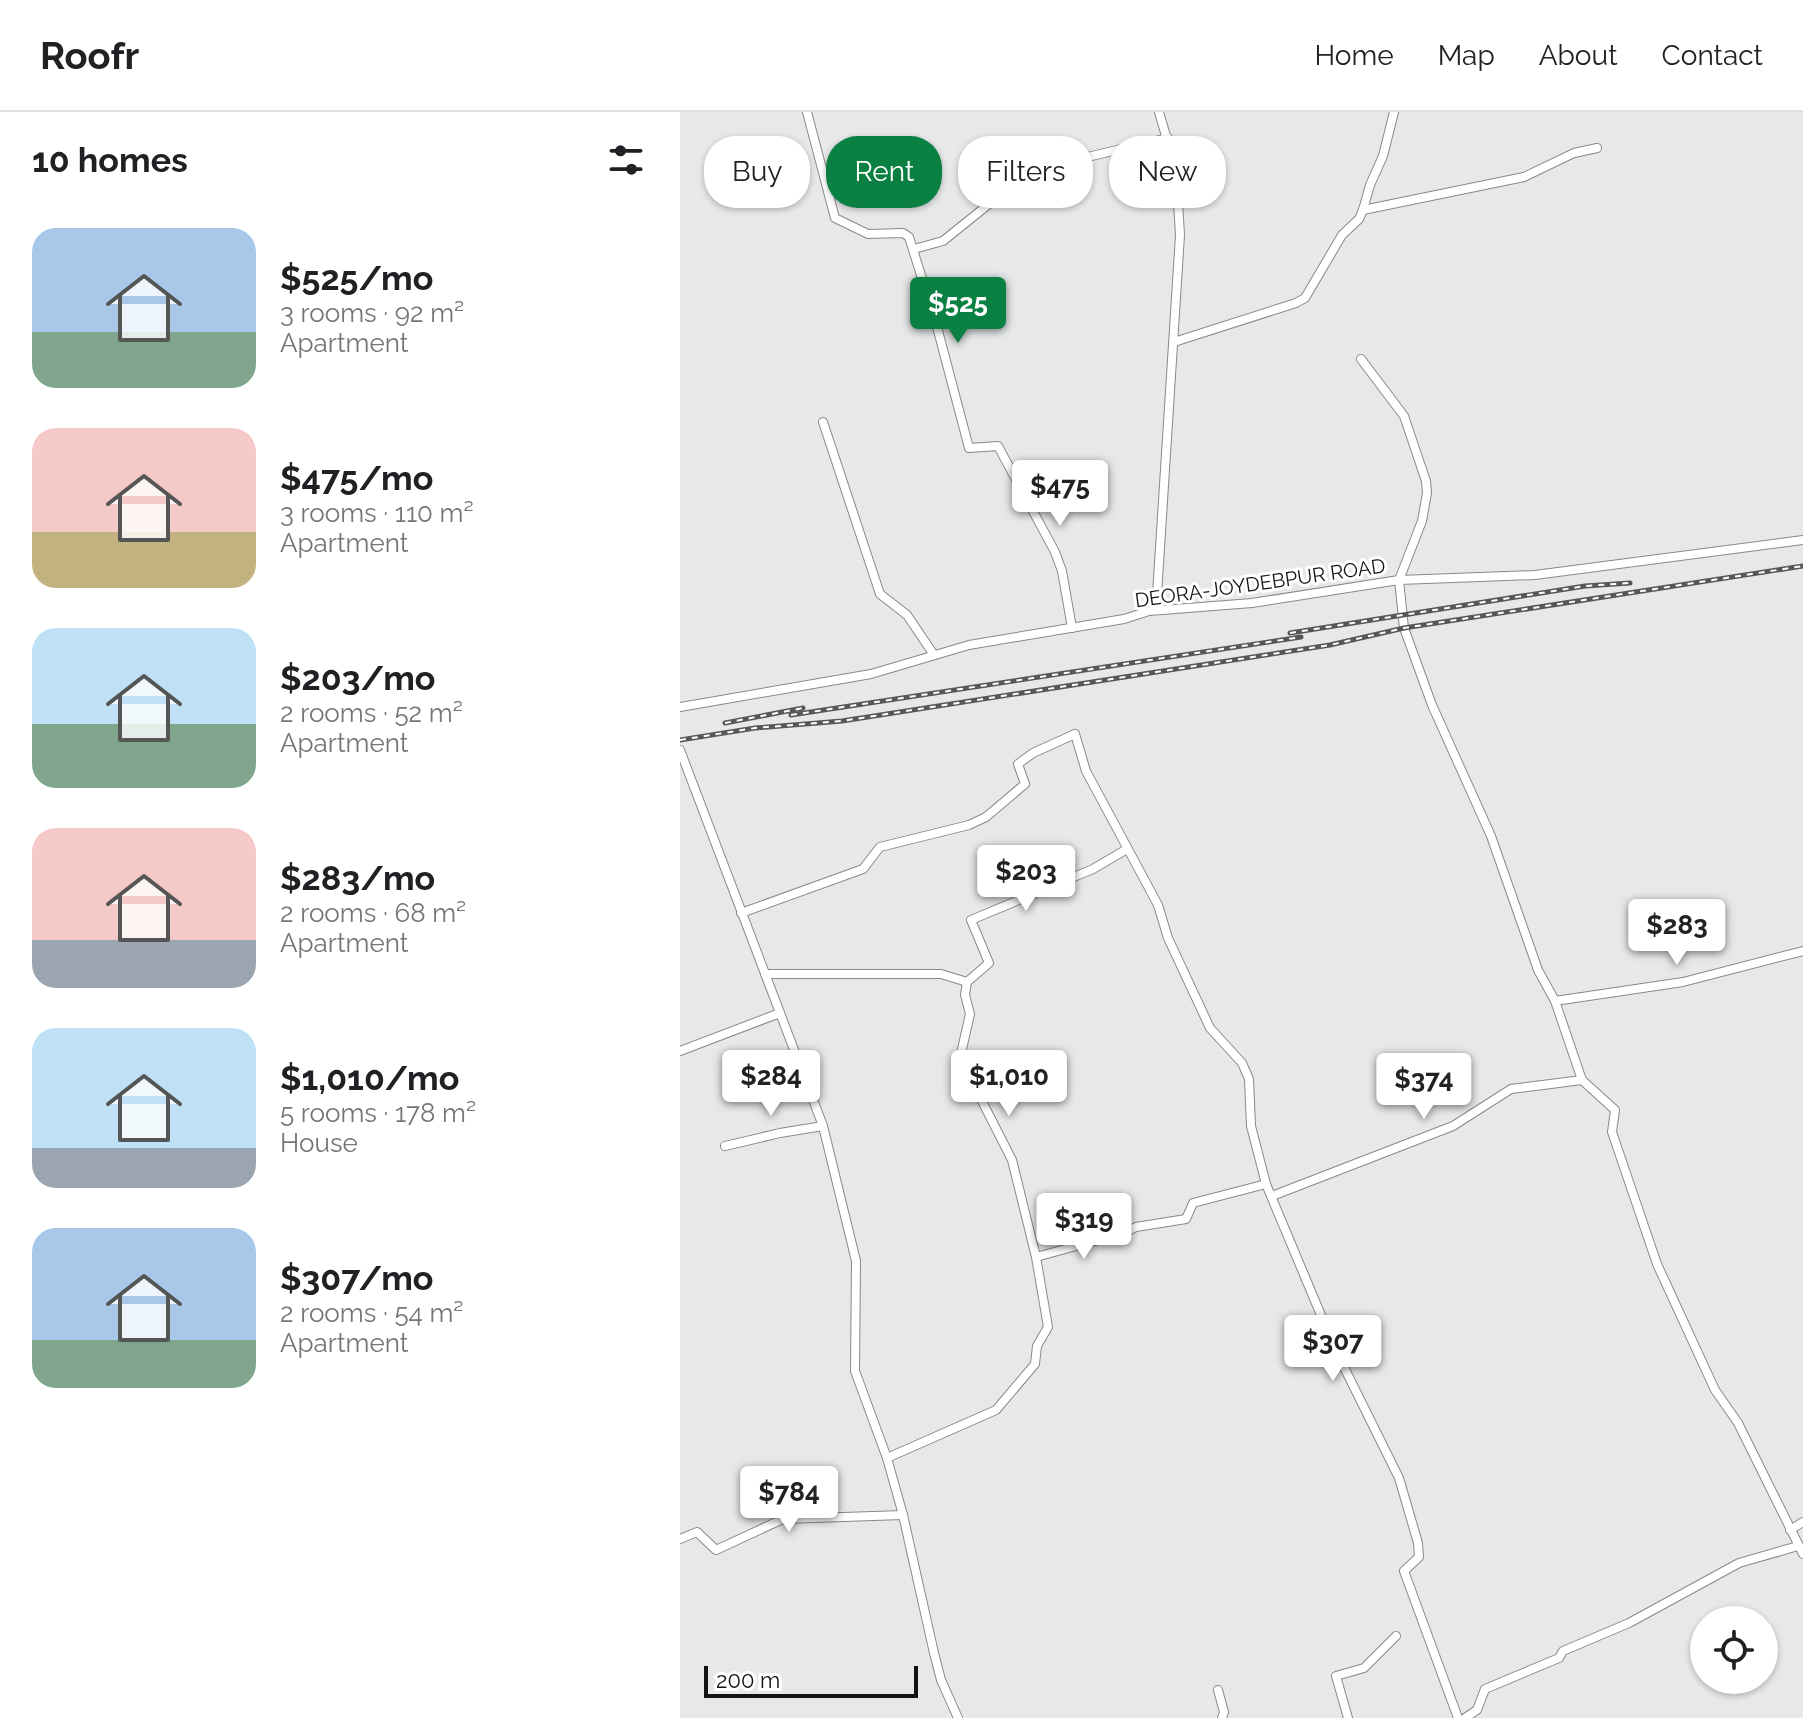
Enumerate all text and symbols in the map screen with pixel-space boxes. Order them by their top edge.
text: Roofr [40,33,139,78]
text: Home [1314,39,1394,72]
text: Map [1438,39,1495,72]
text: About [1539,39,1618,72]
text: Contact [1662,39,1763,72]
chip: Buy [704,136,810,208]
chip: Rent [826,136,942,208]
chip: Filters [958,136,1093,208]
chip: New [1109,136,1226,208]
icon: filters [604,138,648,182]
text: 10 homes [32,140,188,180]
text: $525/mo [280,258,433,298]
icon: home [96,260,192,356]
pin: $525 [911,277,1005,345]
text: $525 [928,288,988,318]
text: 3 rooms · 92 m² [280,298,464,328]
text: Apartment [280,328,409,358]
text: $475/mo [280,458,433,498]
icon: home [96,460,192,556]
pin: $475 [1013,460,1107,528]
text: $475 [1030,471,1090,501]
text: 3 rooms · 110 m² [280,498,474,528]
text: Apartment [280,528,409,558]
street label: DEORA-JOYDEBPUR ROAD [1133,554,1387,612]
text: $203/mo [280,658,435,698]
icon: home [96,660,192,756]
text: 2 rooms · 52 m² [280,698,463,728]
text: Apartment [280,728,409,758]
pin: $203 [979,845,1073,913]
text: $203 [995,856,1057,886]
text: $283/mo [280,858,435,898]
icon: home [96,860,192,956]
text: 2 rooms · 68 m² [280,898,466,928]
pin: $283 [1630,899,1724,967]
text: $283 [1646,910,1708,940]
text: Apartment [280,928,409,958]
pin: $284 [724,1050,818,1118]
pin: $1,010 [944,1050,1074,1118]
pin: $374 [1377,1053,1471,1121]
text: $1,010/mo [280,1058,459,1098]
icon: home [96,1060,192,1156]
text: $284 [740,1061,802,1091]
text: $1,010 [969,1061,1049,1091]
text: $374 [1394,1064,1454,1094]
text: 5 rooms · 178 m² [280,1098,476,1128]
text: House [280,1128,358,1158]
pin: $319 [1037,1193,1131,1261]
text: $319 [1054,1204,1114,1234]
text: $307/mo [280,1258,433,1298]
icon: home [96,1260,192,1356]
text: 2 rooms · 54 m² [280,1298,463,1328]
pin: $307 [1286,1315,1380,1383]
text: $307 [1302,1326,1364,1356]
text: Apartment [280,1328,409,1358]
pin: $784 [742,1466,836,1534]
text: $784 [758,1477,820,1507]
map controls [1690,1606,1778,1694]
button: locate [1690,1606,1778,1694]
scale bar [704,1662,918,1698]
text: 200 m [716,1667,780,1693]

